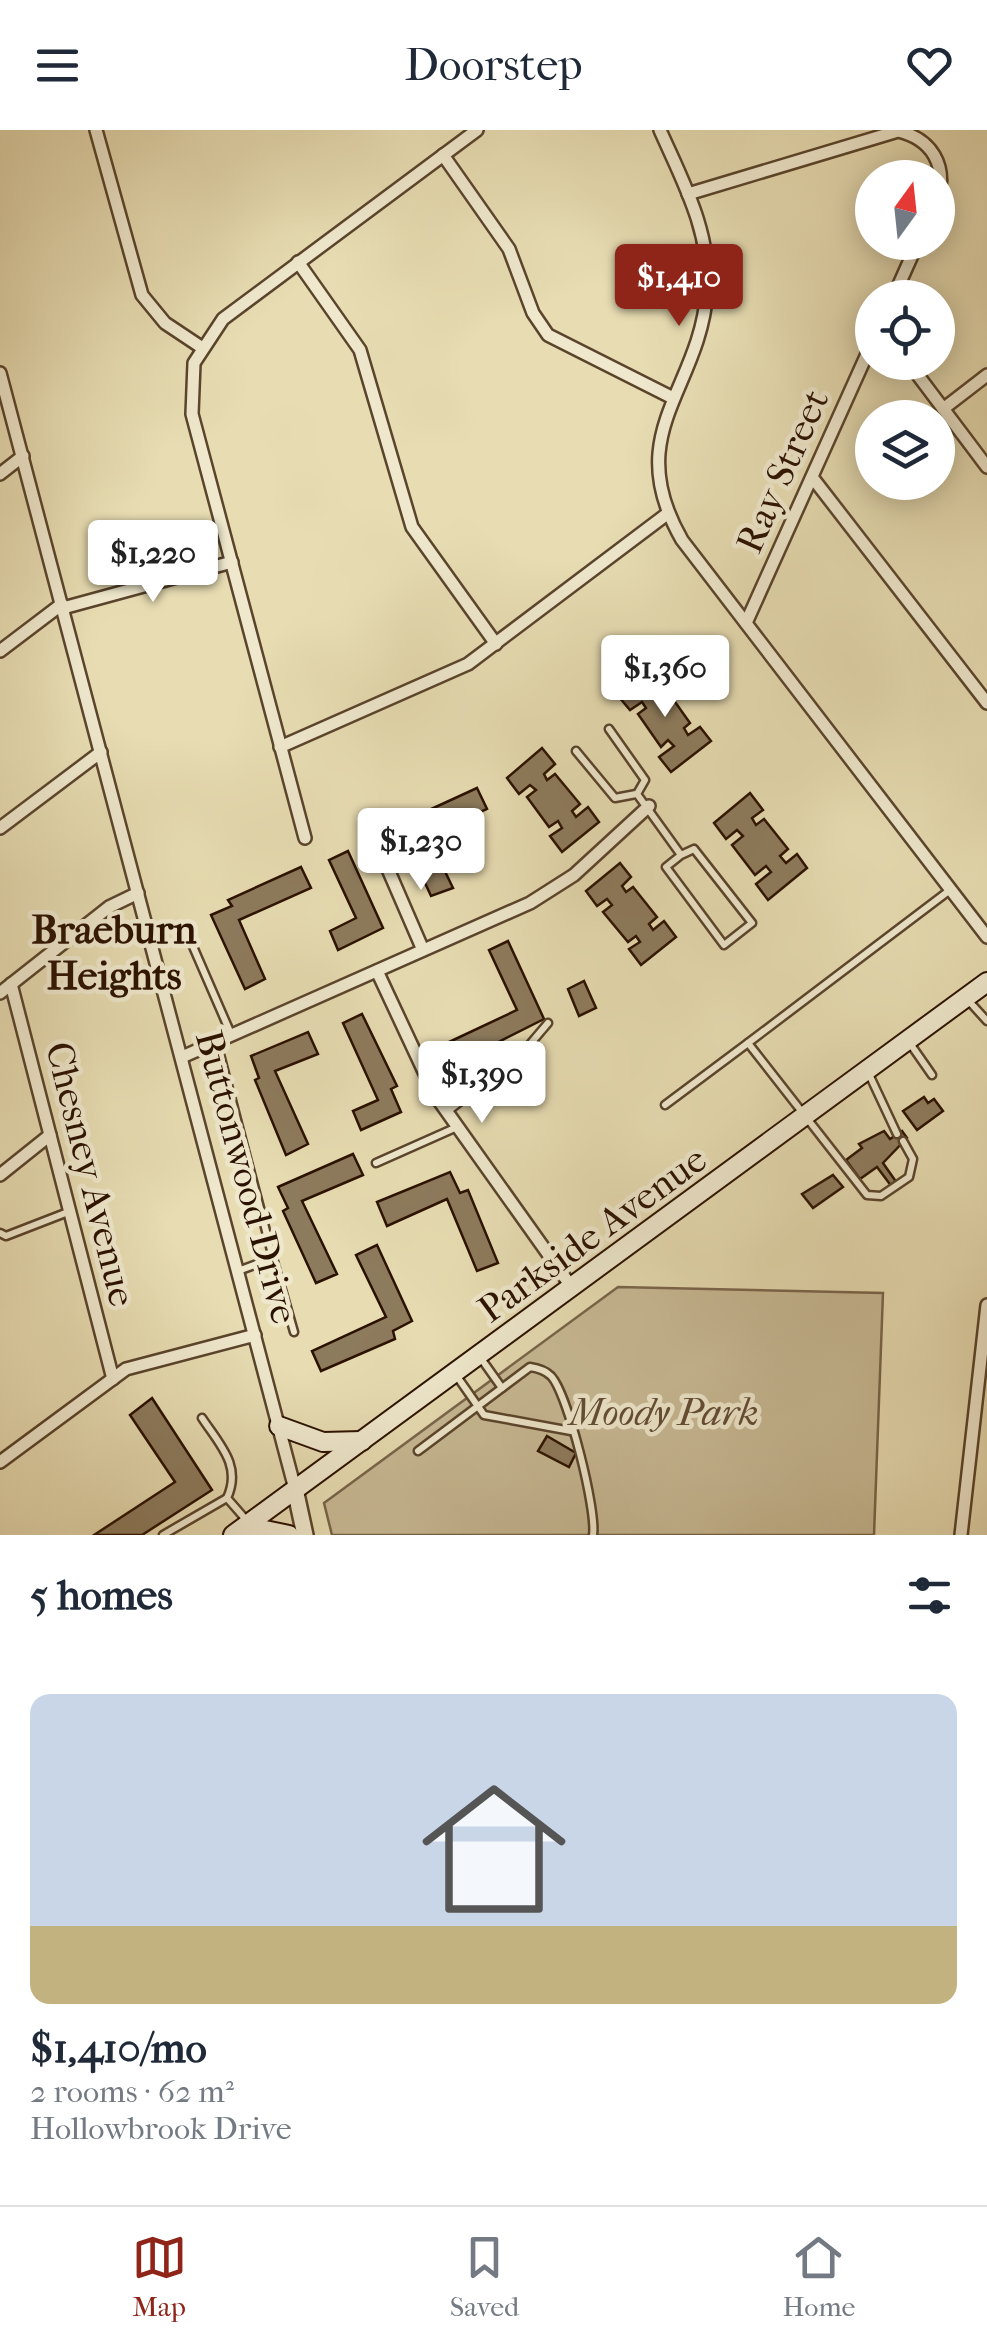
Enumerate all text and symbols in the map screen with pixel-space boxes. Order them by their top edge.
icon: menu [30,38,85,93]
icon: heart [902,38,957,93]
text: Doorstep [404,39,583,92]
north arrow [855,160,955,260]
map controls [855,160,955,500]
pin: $1,410 [598,244,760,329]
text: $1,410 [637,258,721,295]
button: locate [855,280,955,380]
street label: Ray Street [727,382,839,560]
button: layers [855,400,955,500]
pin: $1,220 [72,520,234,605]
text: $1,220 [110,534,196,571]
pin: $1,360 [584,635,746,720]
text: $1,360 [623,649,707,686]
pin: $1,230 [340,808,502,893]
text: $1,230 [380,822,462,859]
district label: Braeburn Heights [32,907,197,999]
street label: Buttonwood Drive [186,1026,307,1328]
street label: Chesney Avenue [36,1037,145,1311]
pin: $1,390 [401,1041,563,1126]
text: $1,390 [440,1055,524,1092]
street label: Parkside Avenue [470,1137,715,1332]
park label: Moody Park [566,1390,759,1435]
icon: filters [902,1568,957,1623]
text: 5 homes [30,1571,173,1620]
icon: home [404,1759,584,1939]
text: $1,410/mo [30,2024,207,2073]
text: 2 rooms · 62 m² [30,2073,234,2110]
text: Hollowbrook Drive [30,2110,291,2147]
tab: Map [132,2230,187,2323]
tab: Saved [450,2230,519,2323]
tab: Home [783,2230,855,2323]

